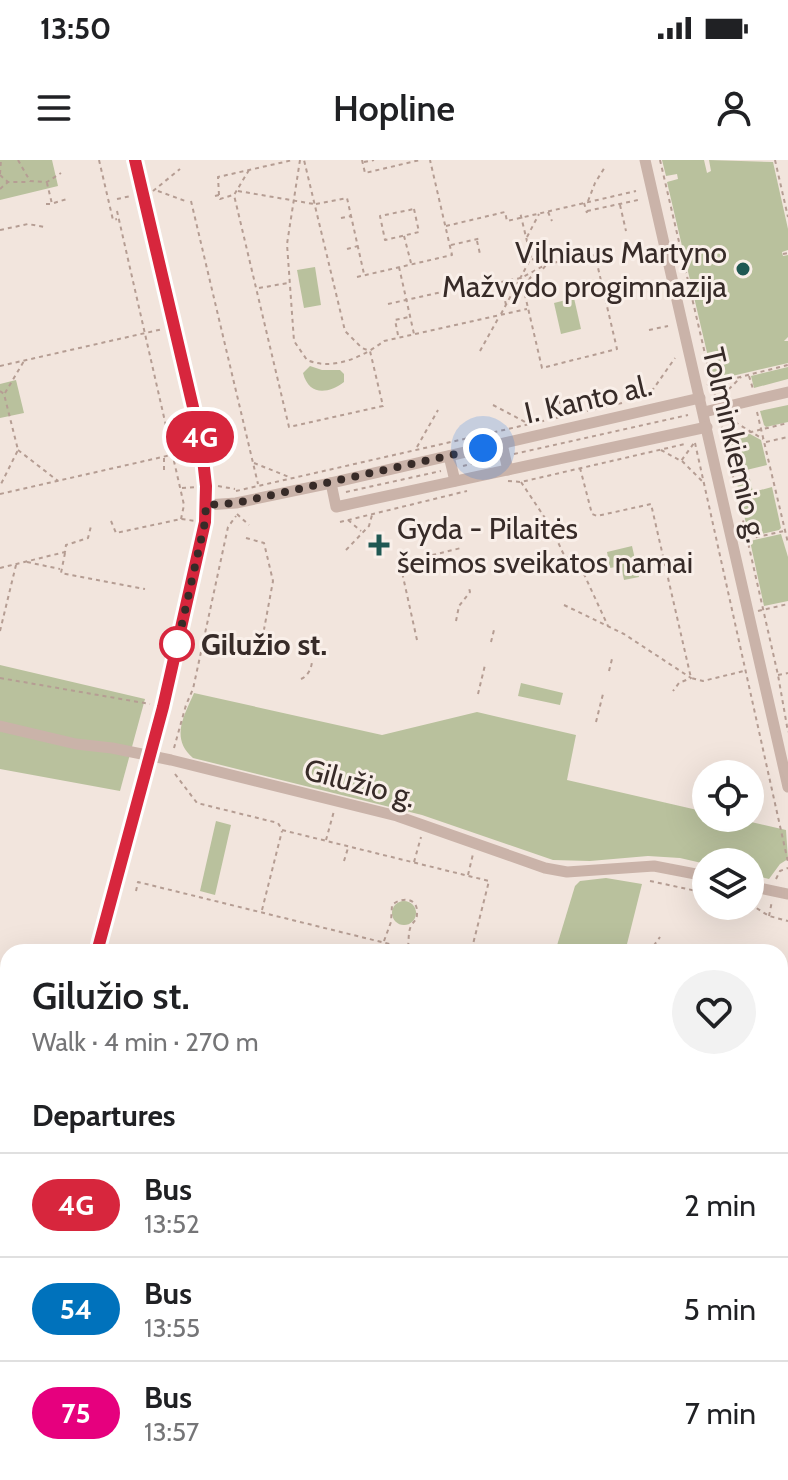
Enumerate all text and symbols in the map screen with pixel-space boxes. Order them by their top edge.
text: 13:50 [40,10,111,47]
icon: menu [32,86,76,130]
text: Hopline [333,86,455,130]
icon: person [712,86,756,130]
place label: Vilniaus Martyno Mažvydo progimnazija [442,234,728,305]
marker: Vilniaus Martyno Mažvydo progimnazija [734,260,752,278]
street label: Tolminkiemio g. [695,344,775,546]
street label: I. Kanto al. [521,366,655,432]
line badge: 4G [164,411,236,463]
text: 4G [182,420,218,454]
your location [463,428,503,468]
place label: Gyda - Pilaitės šeimos sveikatos namai [397,510,693,581]
marker: Gyda - Pilaitės šeimos sveikatos namai [368,534,390,556]
place label: Gilužio st. [201,626,327,663]
marker: Gilužio st. [160,627,194,661]
street label: Gilužio g. [300,750,420,816]
map controls [692,760,764,920]
button: locate [692,760,764,832]
button: layers [692,848,764,920]
button: heart [672,970,756,1054]
text: Gilužio st. [32,972,190,1019]
text: Walk · 4 min · 270 m [32,1026,259,1058]
text: Departures [32,1097,176,1134]
text: Bus [144,1171,192,1208]
text: 2 min [684,1187,756,1224]
text: 4G [58,1188,94,1222]
text: 13:52 [144,1208,200,1240]
text: Bus [144,1275,192,1312]
text: 5 min [684,1291,756,1328]
text: 54 [60,1292,92,1326]
text: 13:55 [144,1312,200,1344]
text: Bus [144,1379,192,1416]
text: 7 min [685,1395,756,1432]
text: 75 [61,1396,91,1430]
text: 13:57 [144,1416,199,1448]

